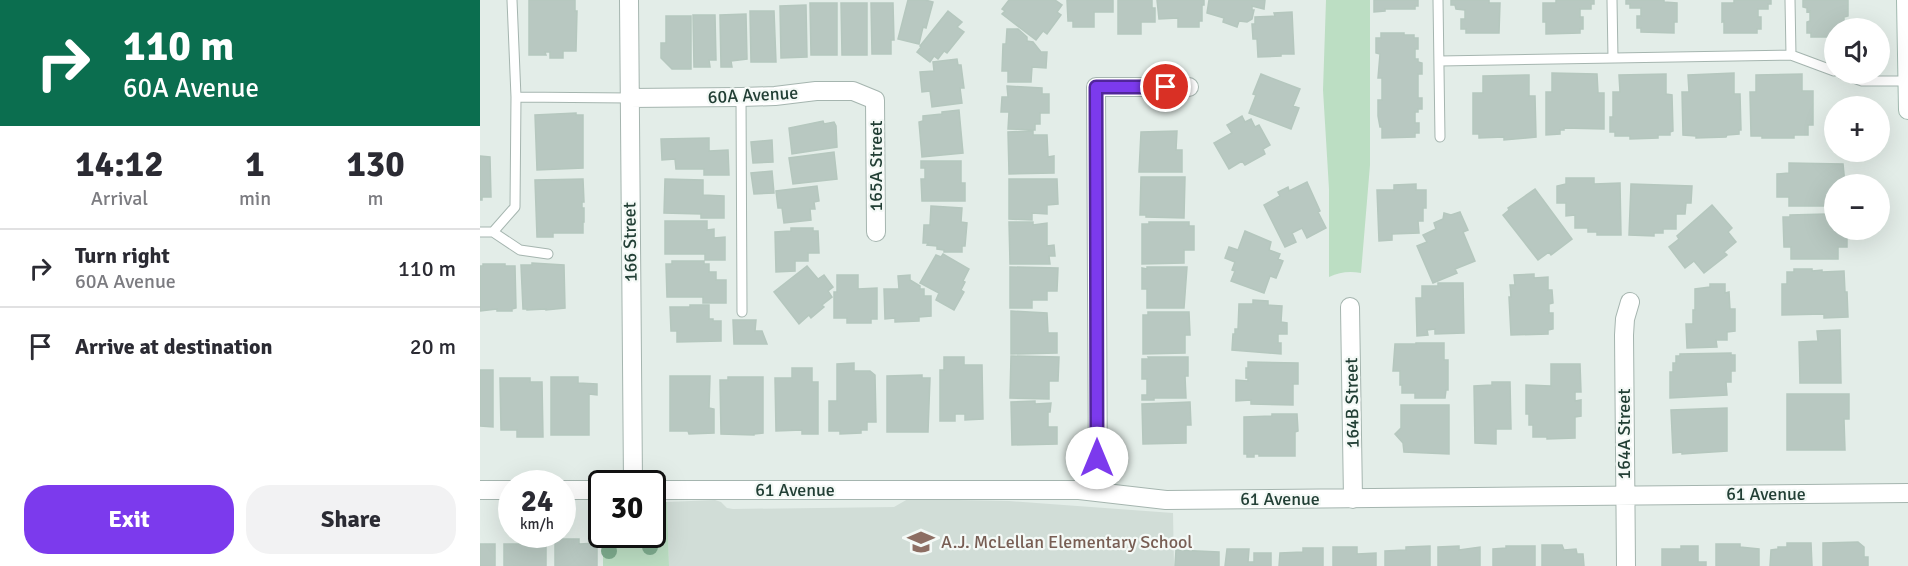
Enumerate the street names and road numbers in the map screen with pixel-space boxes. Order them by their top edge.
street label: 60A Avenue [707,82,799,108]
street label: 165A Street [865,120,887,212]
street label: 166 Street [618,202,642,282]
street label: 164B Street [1340,357,1364,449]
street label: 164A Street [1613,388,1635,480]
street label: 61 Avenue [755,479,835,501]
street label: 61 Avenue [1726,483,1806,505]
street label: 61 Avenue [1240,488,1320,510]

